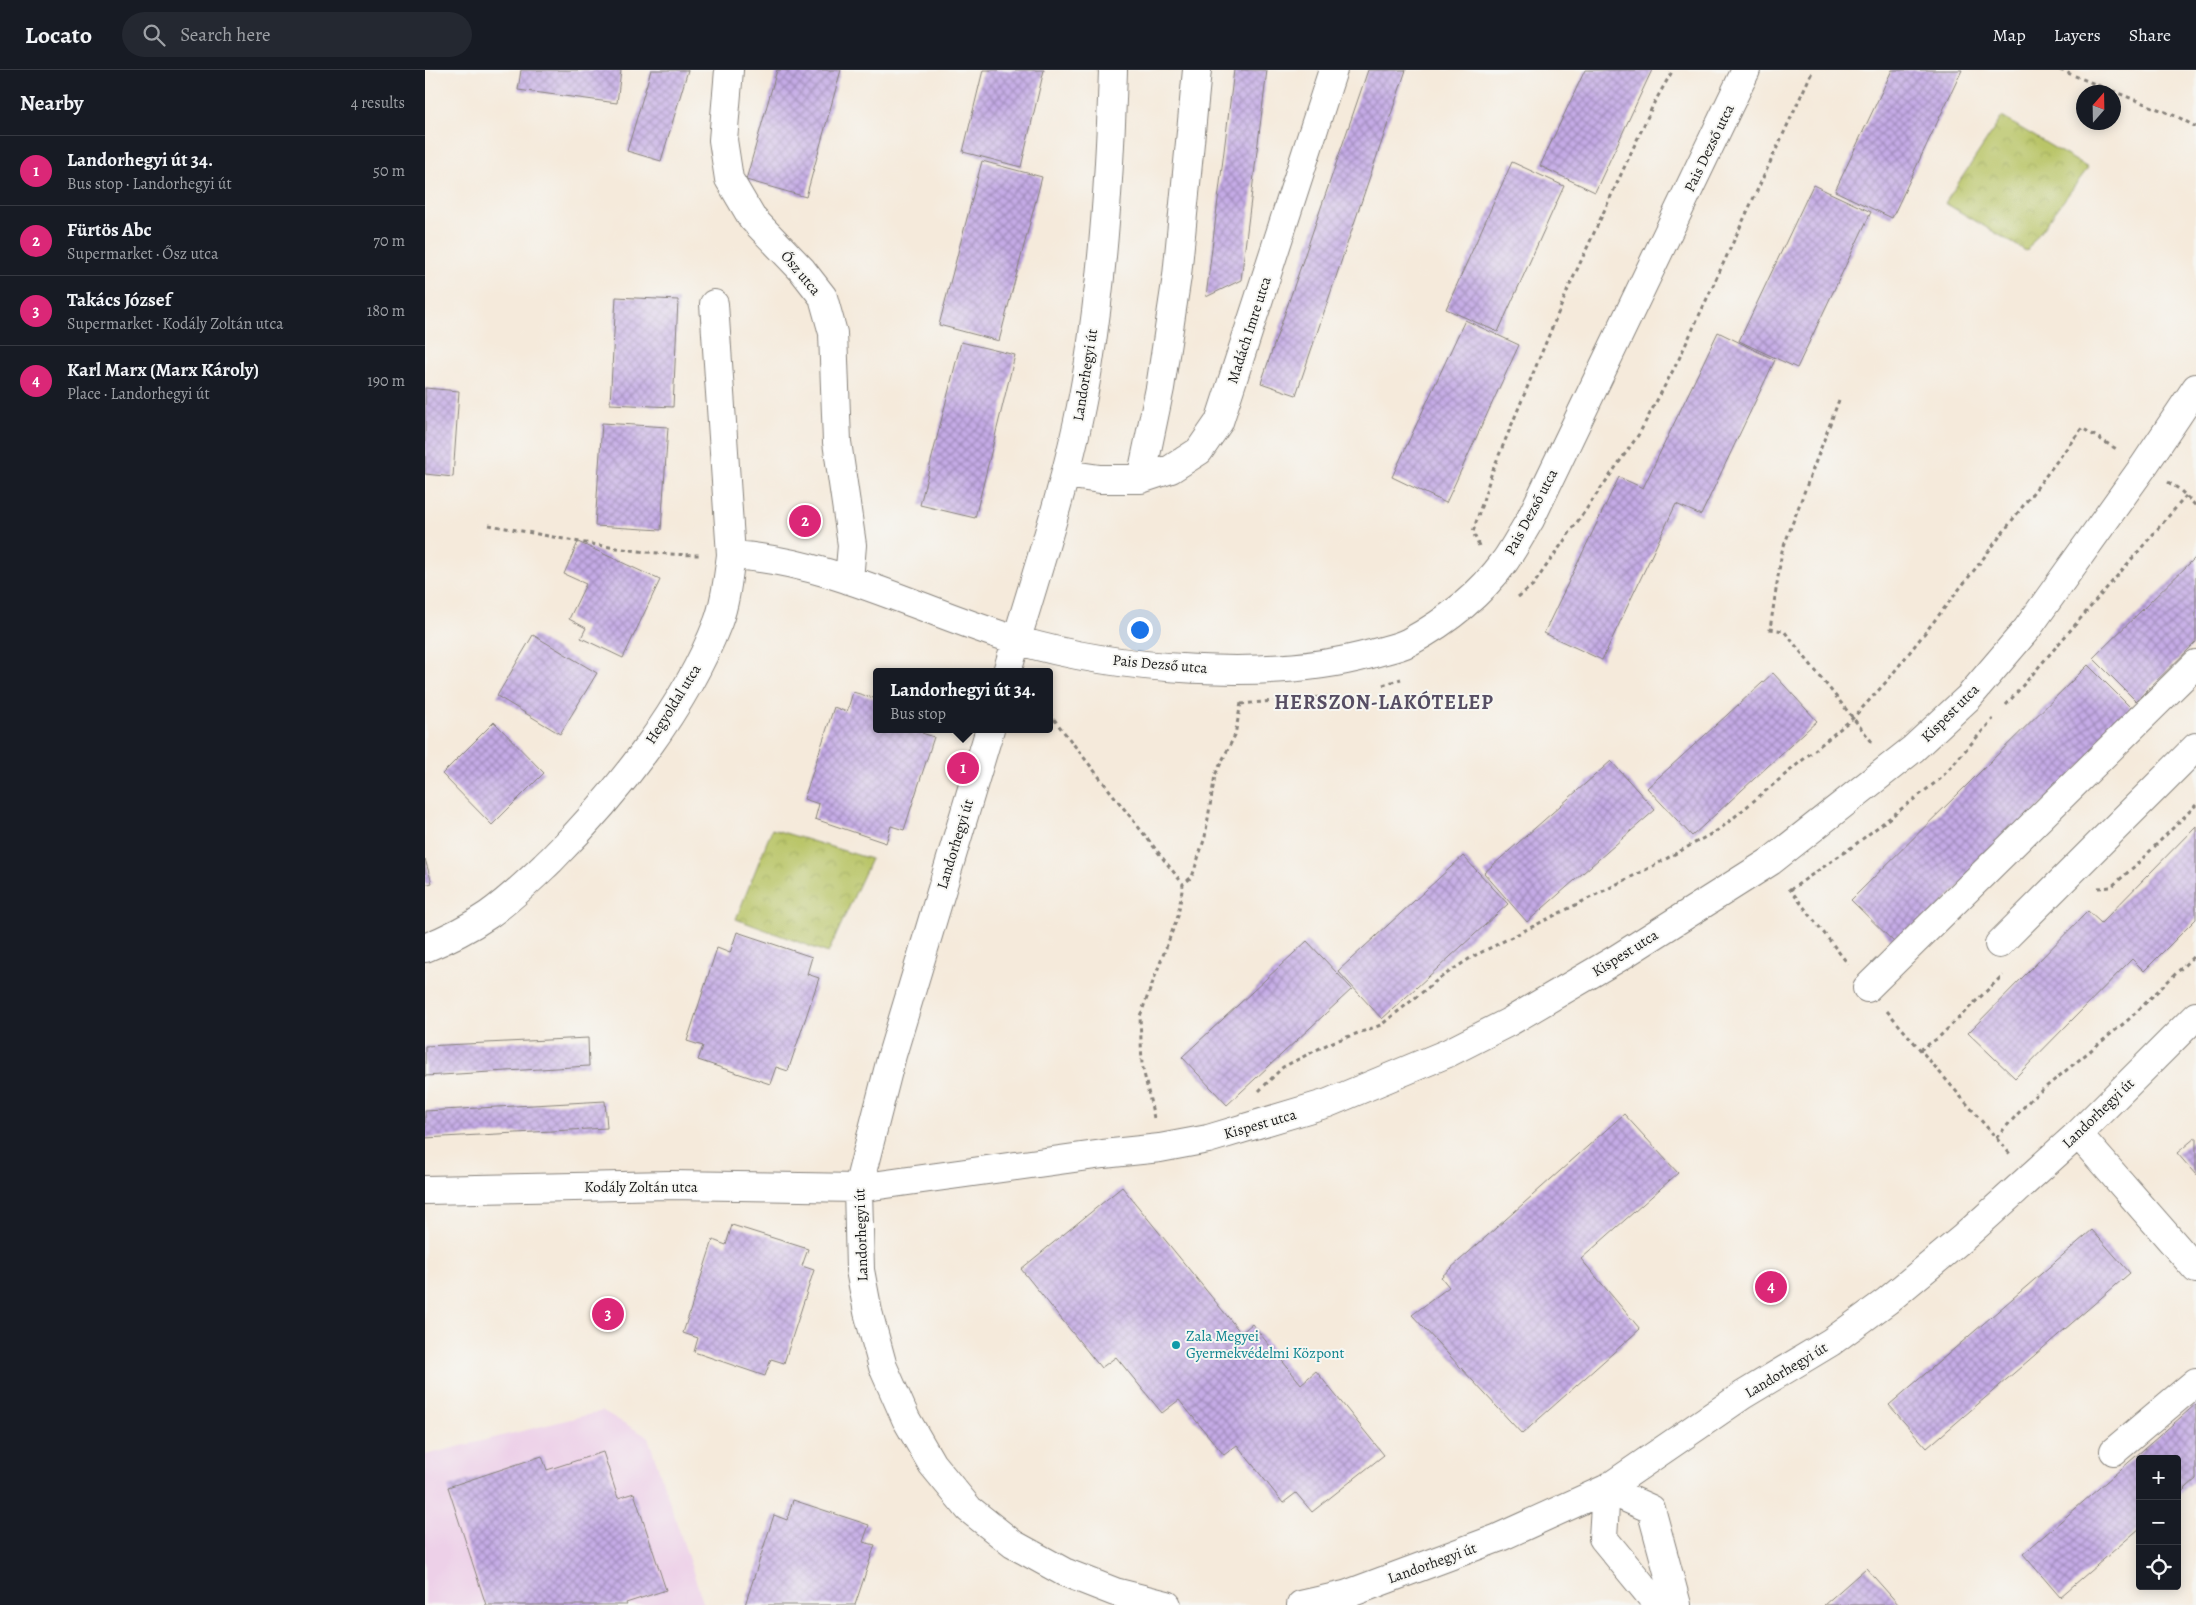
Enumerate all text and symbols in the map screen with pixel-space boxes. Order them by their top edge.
search box [122,12,472,57]
text: Locato [25,19,92,51]
icon: search [140,21,168,49]
text: Search here [180,22,271,48]
text: Map [1993,23,2026,47]
text: Layers [2054,23,2101,47]
text: Share [2129,23,2171,47]
north arrow [2076,85,2121,130]
text: Nearby [20,89,83,117]
text: 4 results [351,92,405,114]
street label: Pais Dezső utca [1679,101,1739,195]
text: Landorhegyi út 34. [67,147,213,173]
text: 1 [33,160,39,182]
text: 50 m [373,160,405,182]
text: Bus stop · Landorhegyi út [67,173,232,195]
text: Fürtös Abc [67,217,152,243]
text: 2 [32,230,40,252]
text: 70 m [373,230,405,252]
text: Supermarket · Ősz utca [67,243,218,265]
street label: Ősz utca [776,246,826,300]
street label: Madách Imre utca [1222,274,1276,386]
text: Takács József [67,287,171,313]
text: 3 [33,300,39,322]
text: 180 m [367,300,405,322]
text: Supermarket · Kodály Zoltán utca [67,313,283,335]
street label: Landorhegyi út [1068,327,1102,423]
text: Karl Marx (Marx Károly) [67,357,259,383]
text: 4 [32,370,40,392]
text: 190 m [367,370,405,392]
text: Place · Landorhegyi út [67,383,210,405]
street label: Pais Dezső utca [1500,465,1562,559]
pin: 2 [789,502,821,540]
your location [1127,617,1153,643]
street label: Pais Dezső utca [1112,650,1208,678]
street label: Hegyoldal utca [641,660,705,748]
popup [873,668,1053,733]
text: Landorhegyi út 34. [890,677,1036,703]
street label: Kispest utca [1917,680,1983,746]
district label: HERSZON-LAKÓTELEP [1274,689,1494,716]
text: Bus stop [890,703,946,725]
pin: 1 [947,749,979,787]
street label: Landorhegyi út [932,796,978,891]
street label: Kispest utca [1588,925,1662,981]
street label: Landorhegyi út [2058,1073,2138,1153]
street label: Kispest utca [1221,1104,1299,1144]
street label: Kodály Zoltán utca [584,1177,698,1197]
street label: Landorhegyi út [849,1188,873,1282]
pin: 4 [1755,1268,1787,1306]
pin: 3 [592,1295,624,1333]
place label: Zala Megyei Gyermekvédelmi Központ [1186,1326,1344,1363]
street label: Landorhegyi út [1741,1337,1831,1403]
marker: Zala Megyei Gyermekvédelmi Központ [1170,1339,1182,1351]
map controls [2136,1455,2181,1590]
button: + [2136,1455,2181,1500]
button: − [2136,1500,2181,1545]
street label: Landorhegyi út [1385,1538,1479,1588]
button: locate [2136,1545,2181,1590]

